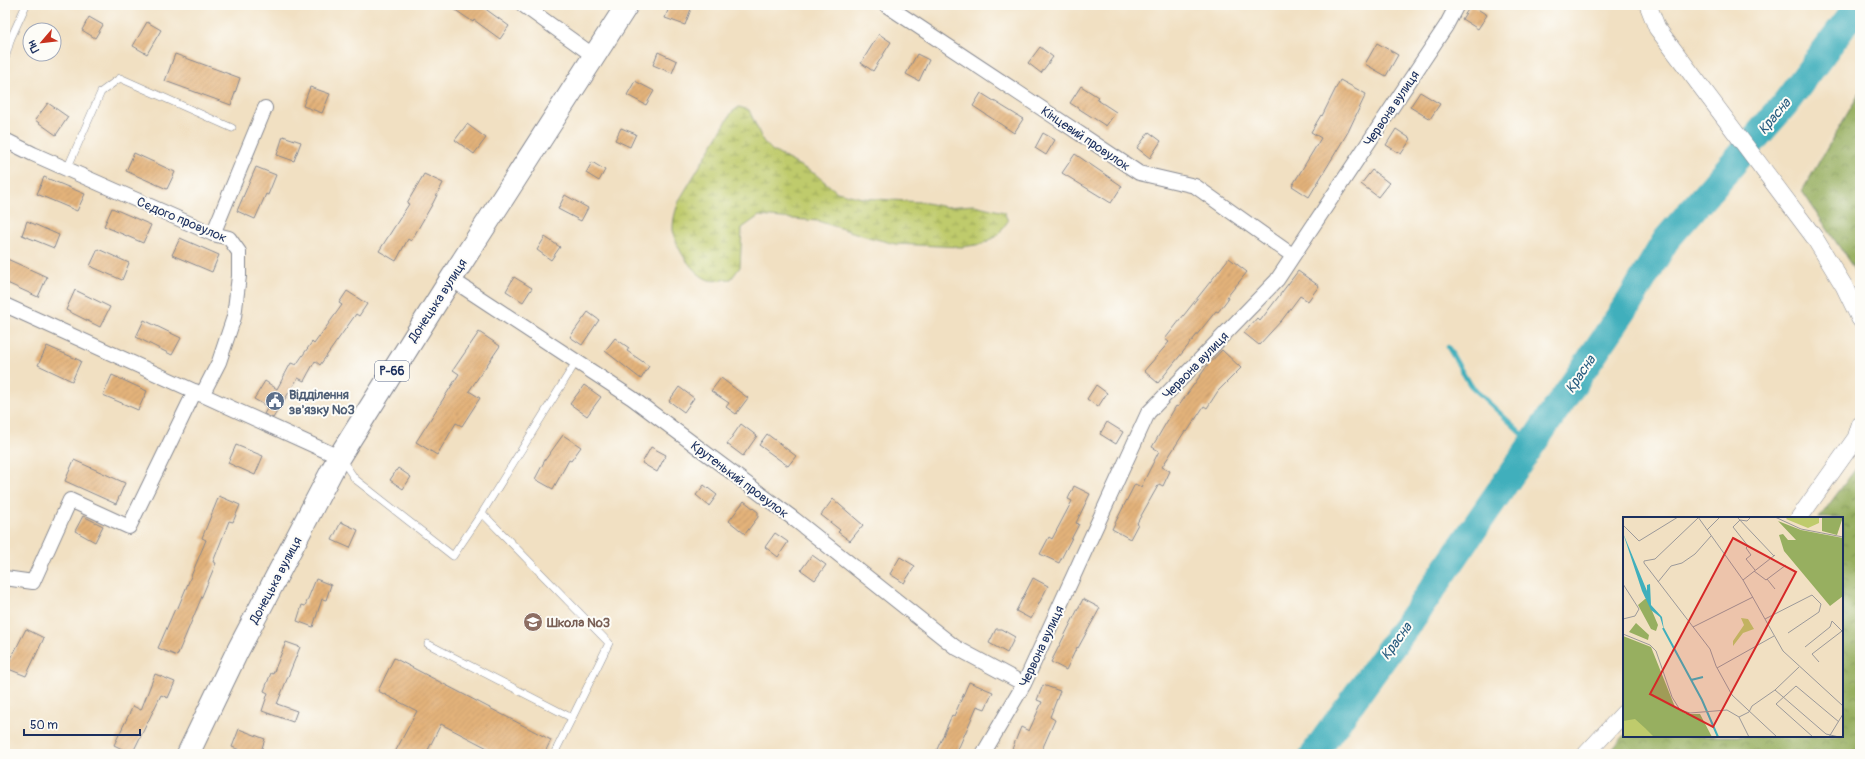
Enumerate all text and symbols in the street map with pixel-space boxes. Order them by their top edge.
north arrow [22,22,62,62]
text: Пн [25,38,42,55]
street label: Червона вулиця [1361,68,1423,149]
water label: Красна [1754,94,1795,138]
street label: Кінцевий провулок [1038,103,1133,175]
street label: Сєдого провулок [134,194,229,246]
street label: Донецька вулиця [404,256,471,346]
street label: Червона вулиця [1159,329,1232,403]
water label: Красна [1562,351,1600,396]
road number: Р-66 [375,361,409,381]
place label: Відділення зв'язку №3 [289,387,355,418]
public building icon: Відділення зв'язку №3 [264,390,286,412]
street label: Крутенький провулок [687,438,792,522]
inset map [1623,517,1843,737]
street label: Донецька вулиця [246,534,306,628]
street label: Червона вулиця [1016,603,1068,690]
school or university icon: Школа №3 [522,611,544,633]
place label: Школа №3 [546,615,610,631]
water label: Красна [1377,618,1416,663]
scale bar [24,711,140,737]
text: 50 m [30,718,58,733]

